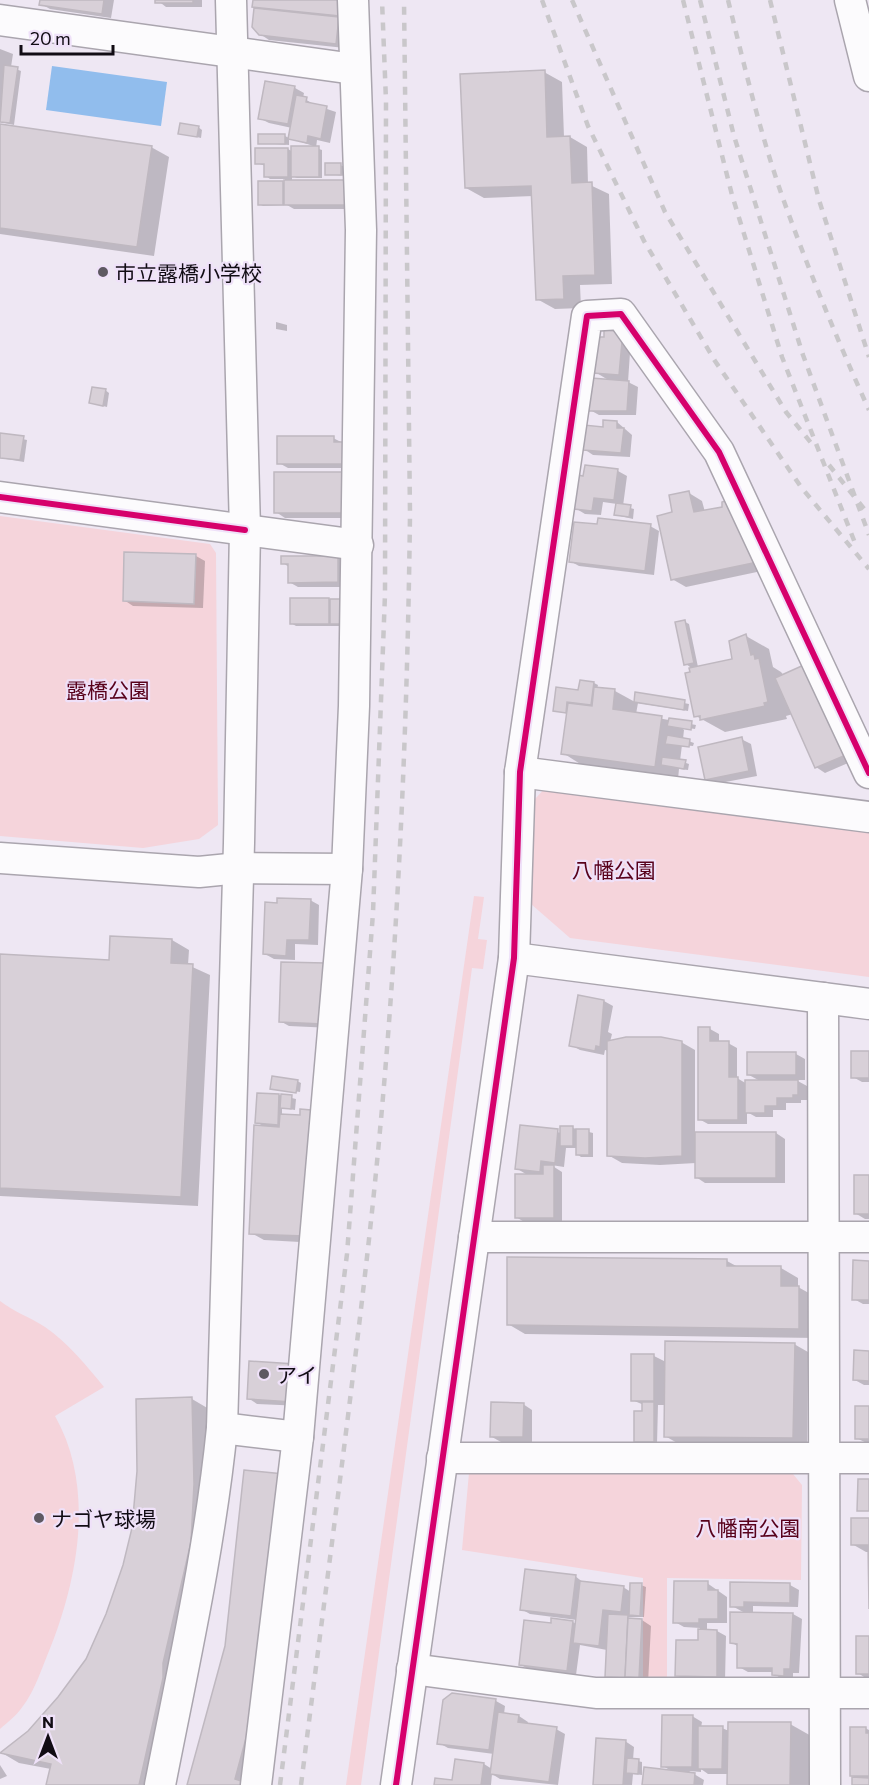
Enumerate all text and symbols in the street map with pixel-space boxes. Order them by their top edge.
scale bar [21,18,112,56]
text: 20 m [30,27,71,49]
place label: 市立露橋小学校 [115,260,262,285]
marker: 市立露橋小学校 [96,265,110,279]
park label: 露橋公園 [66,677,150,702]
park label: 八幡公園 [572,857,656,882]
place label: アイ [276,1362,317,1387]
marker: アイ [257,1367,271,1381]
place label: ナゴヤ球場 [51,1506,156,1531]
marker: ナゴヤ球場 [32,1511,46,1525]
park label: 八幡南公園 [696,1515,801,1540]
north arrow [18,1707,78,1767]
text: N [42,1712,54,1731]

